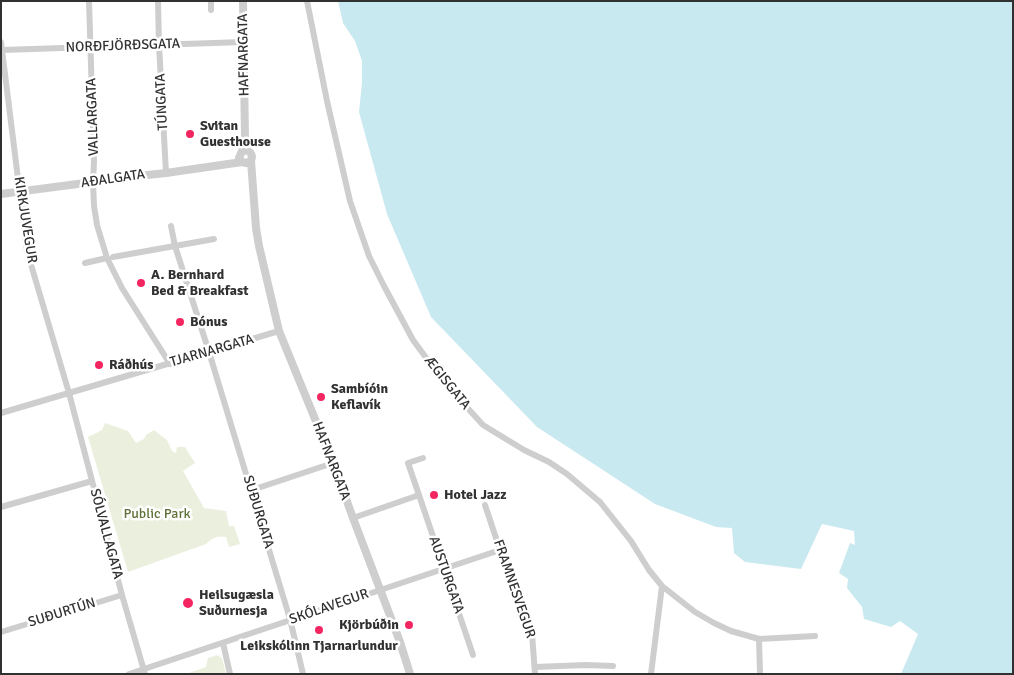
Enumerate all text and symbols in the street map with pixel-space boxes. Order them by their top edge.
street label: HAFNARGATA [235,13,253,97]
street label: NORÐFJÖRÐSGATA [65,36,181,56]
street label: TÚNGATA [152,73,172,131]
street label: VALLARGATA [83,78,103,156]
place label: Svitan Guesthouse [200,118,271,150]
marker: Svitan Guesthouse [184,128,196,140]
street label: AÐALGATA [80,166,146,192]
street label: KIRKJUVEGUR [10,175,40,265]
place label: A. Bernhard Bed & Breakfast [151,267,248,300]
marker: A. Bernhard Bed & Breakfast [135,277,147,289]
place label: Bónus [190,314,227,330]
marker: Bónus [174,316,186,328]
street label: TJARNARGATA [168,331,256,371]
street label: ÆGISGATA [420,353,474,413]
place label: Ráðhús [109,357,153,373]
marker: Ráðhús [93,359,105,371]
place label: Sambíóin Keflavík [331,381,388,414]
marker: Sambíóin Keflavík [315,391,327,403]
street label: HAFNARGATA [308,419,354,503]
street label: SUÐURGATA [239,474,277,550]
street label: SÓLVALLAGATA [86,487,126,581]
place label: Hotel Jazz [444,487,507,503]
marker: Hotel Jazz [428,489,440,501]
park label: Public Park [123,506,191,522]
street label: AUSTURGATA [425,534,467,616]
street label: FRAMNESVEGUR [489,538,539,640]
street label: SKÓLAVEGUR [287,586,371,628]
place label: Heilsugæsla Suðurnesja [199,587,274,620]
street label: SUÐURTÚN [26,595,98,631]
marker: Heilsugæsla Suðurnesja [181,596,195,610]
place label: Kjörbúðin [339,617,399,633]
marker: Kjörbúðin [403,619,415,631]
marker: Leikskólinn Tjarnarlundur [313,624,325,636]
place label: Leikskólinn Tjarnarlundur [240,638,398,654]

